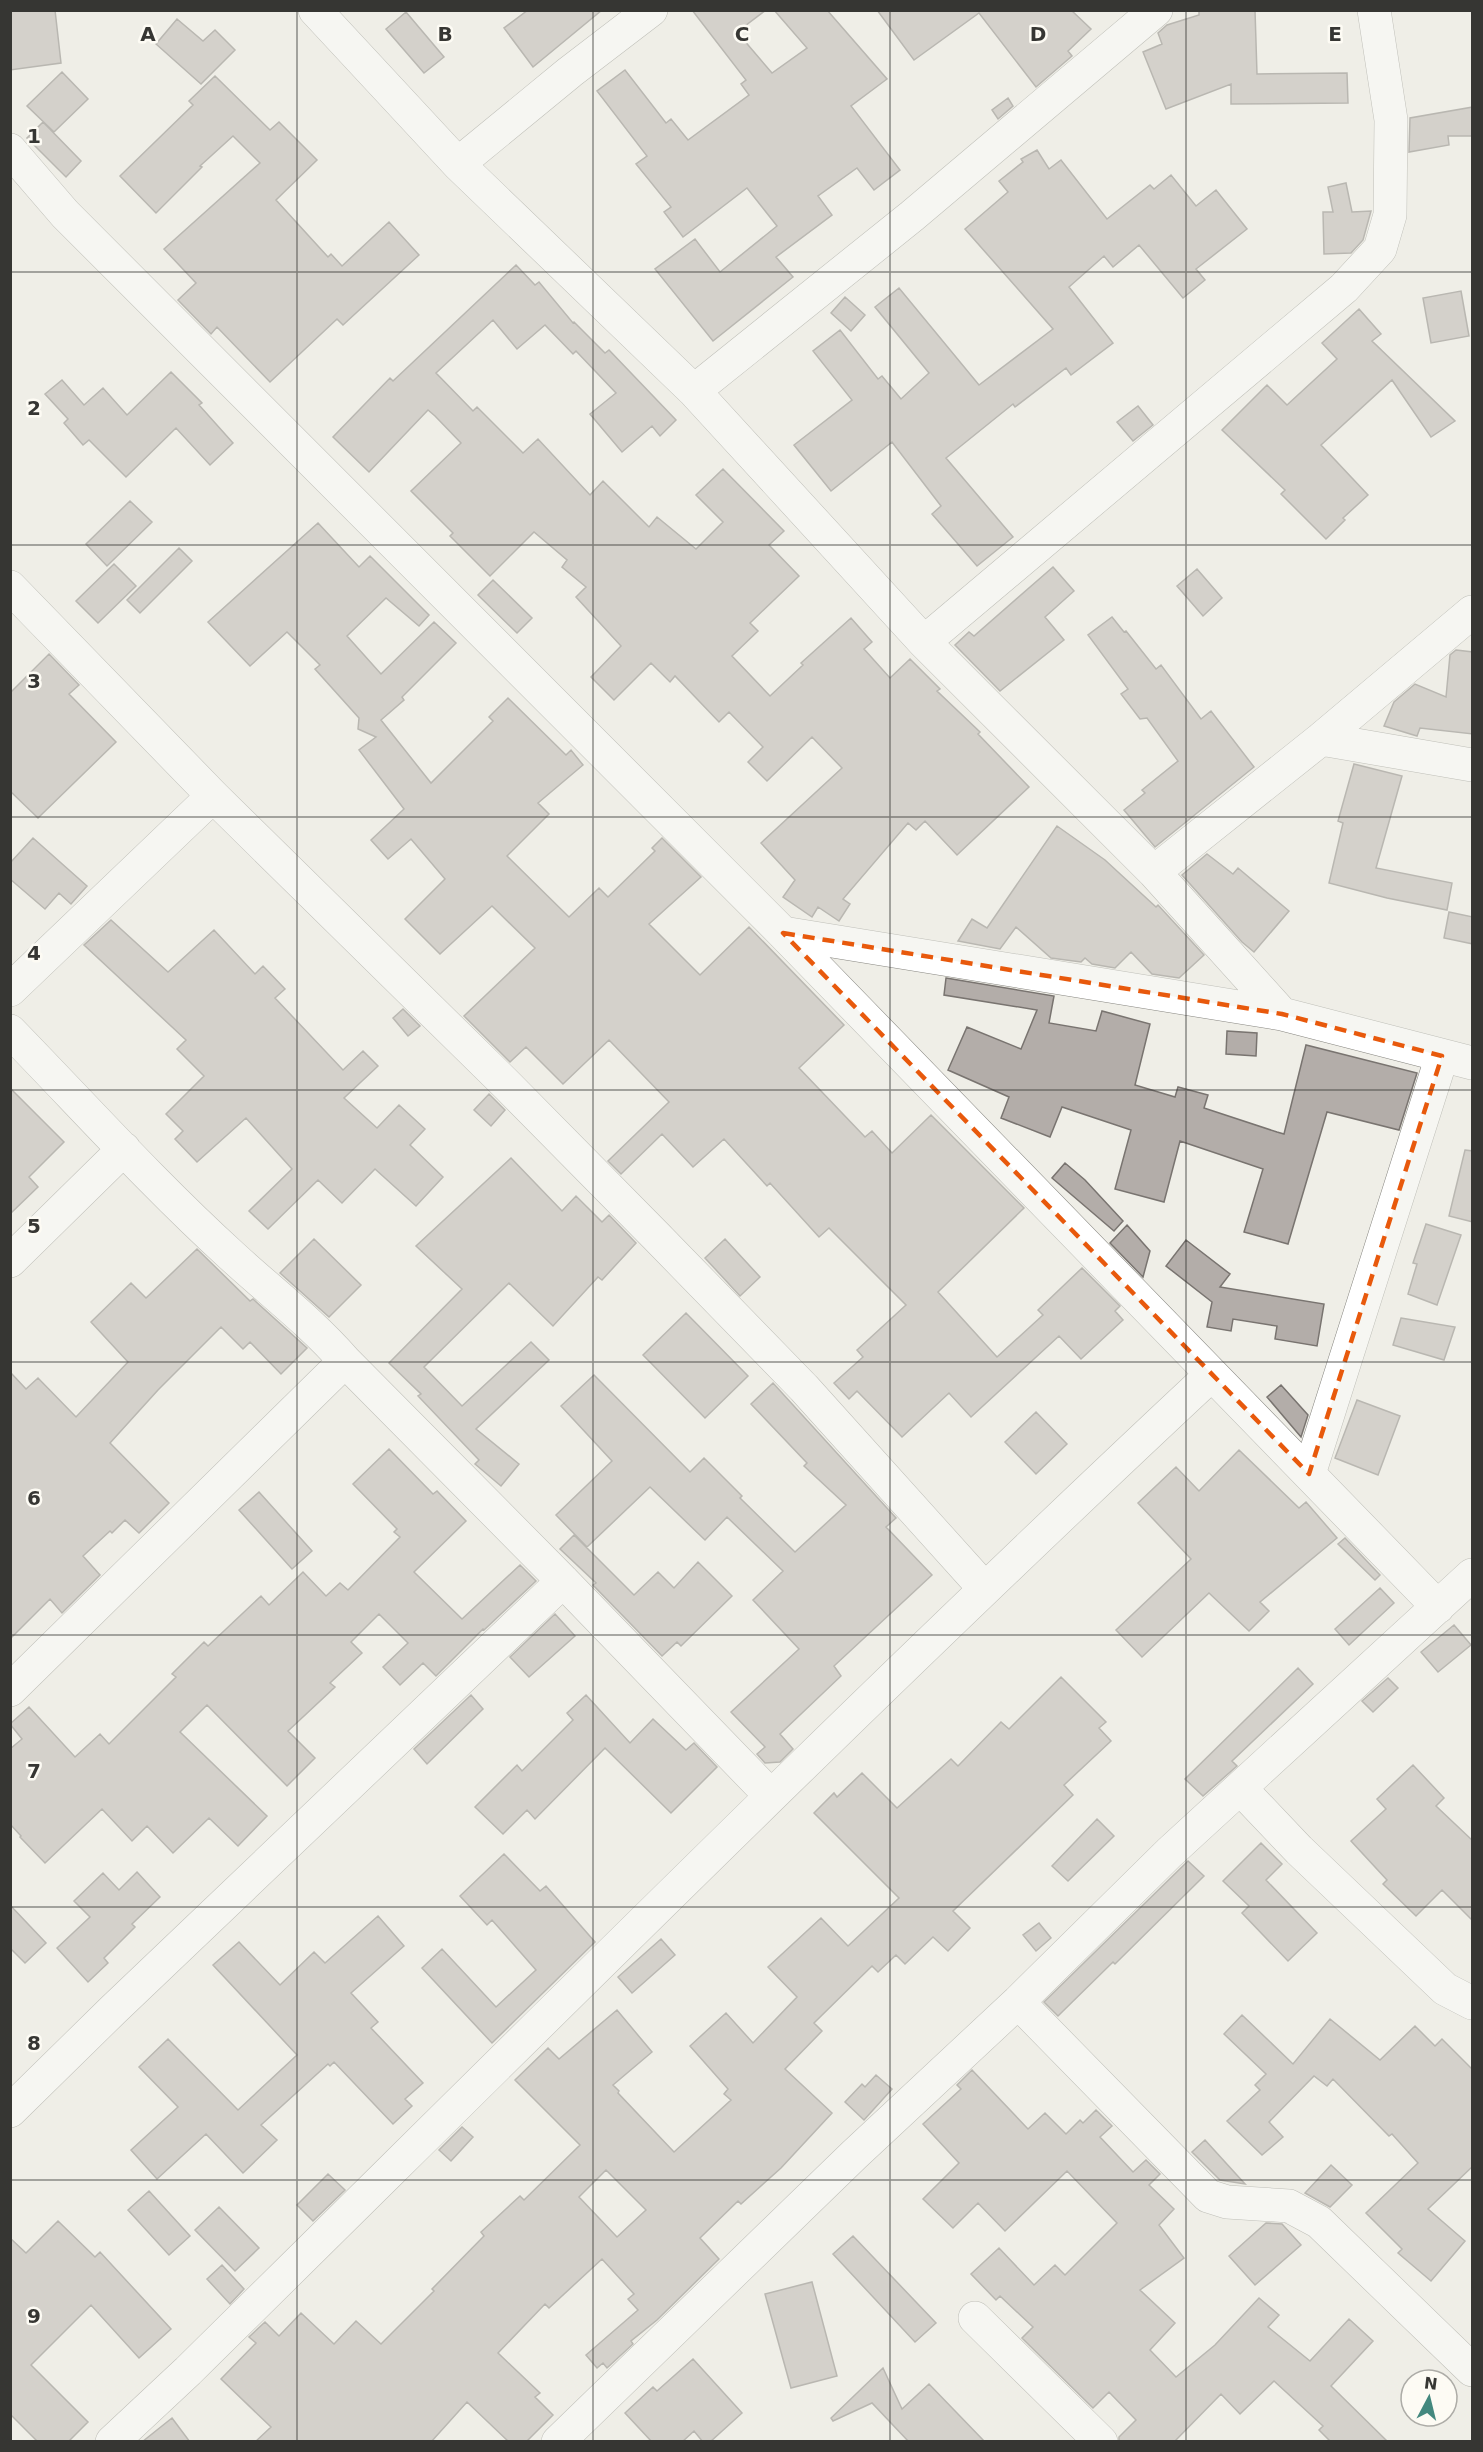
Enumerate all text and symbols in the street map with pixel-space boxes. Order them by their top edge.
text: A [140,22,156,46]
text: B [437,22,453,46]
text: C [735,22,749,46]
text: D [1030,22,1046,46]
text: E [1328,22,1342,46]
text: 1 [27,124,41,148]
text: 2 [27,396,41,420]
text: 3 [27,669,41,693]
text: 4 [27,941,41,965]
text: 5 [27,1214,41,1238]
text: 6 [27,1486,41,1510]
text: 7 [27,1759,41,1783]
text: 8 [27,2031,41,2055]
text: 9 [27,2304,41,2328]
north arrow [1399,2368,1459,2428]
text: N [1423,2373,1439,2394]

